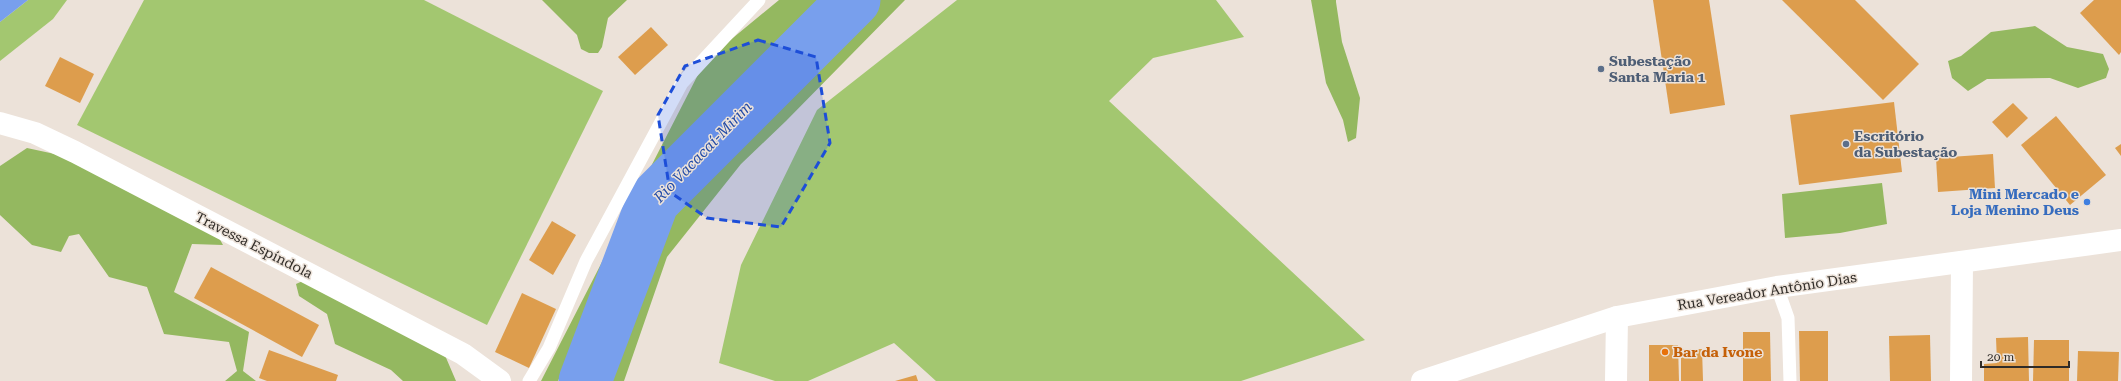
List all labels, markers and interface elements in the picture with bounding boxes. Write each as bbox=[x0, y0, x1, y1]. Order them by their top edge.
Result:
place label: Subestação Santa Maria 1 bbox=[1609, 53, 1706, 85]
marker: Subestação Santa Maria 1 bbox=[1596, 64, 1606, 74]
water label: Rio Vacacaí-Mirim bbox=[649, 98, 756, 207]
place label: Escritório da Subestação bbox=[1854, 128, 1957, 160]
marker: Escritório da Subestação bbox=[1841, 139, 1851, 149]
place label: Mini Mercado e Loja Menino Deus bbox=[1951, 186, 2079, 218]
marker: Mini Mercado e Loja Menino Deus bbox=[2082, 197, 2092, 207]
street label: Travessa Espíndola bbox=[193, 208, 316, 282]
street label: Rua Vereador Antônio Dias bbox=[1676, 269, 1858, 313]
scale bar bbox=[1981, 343, 2069, 369]
place label: Bar da Ivone bbox=[1673, 344, 1762, 360]
marker: Bar da Ivone bbox=[1660, 347, 1670, 357]
text: 20 m bbox=[1987, 350, 2014, 364]

